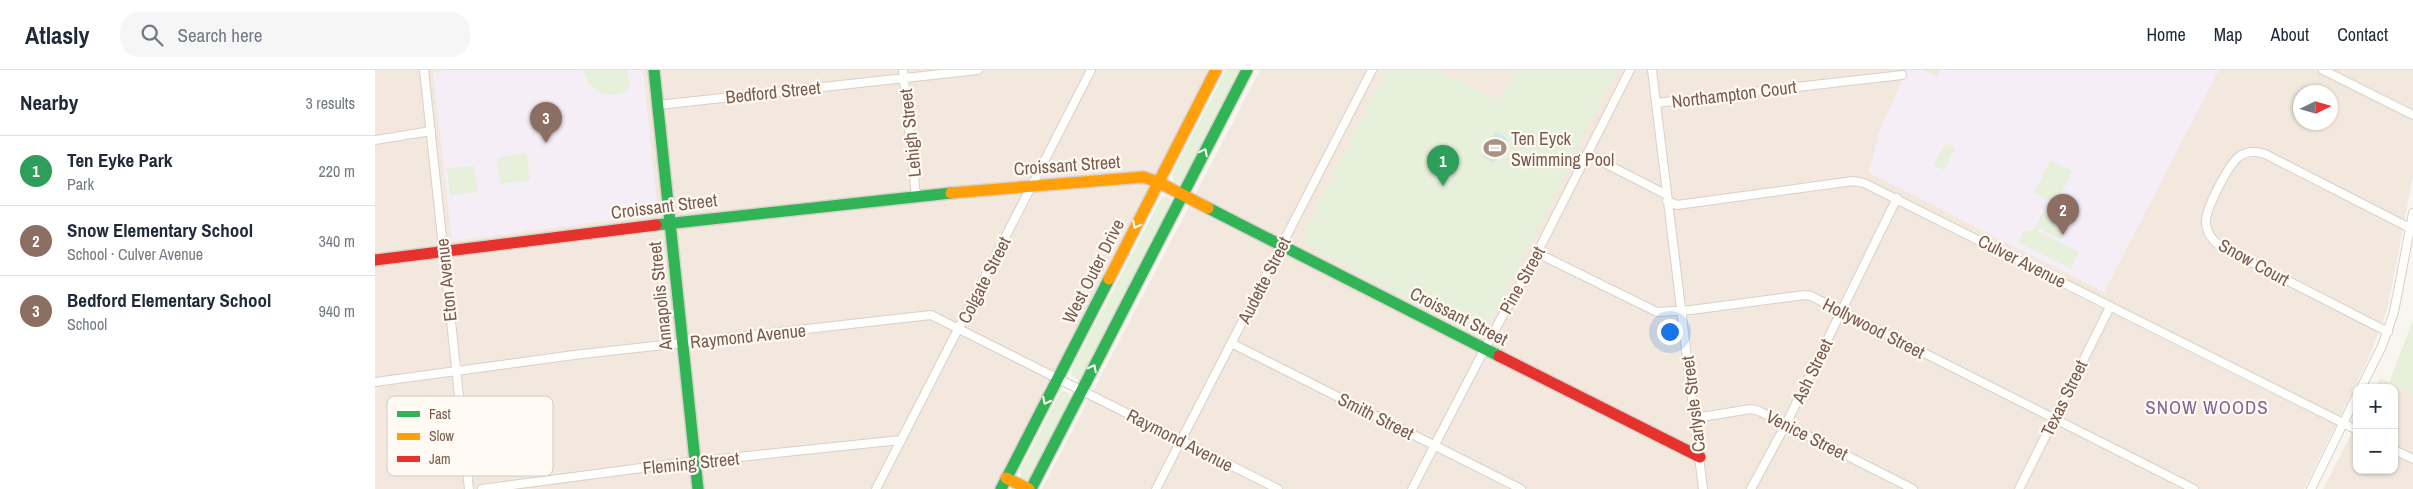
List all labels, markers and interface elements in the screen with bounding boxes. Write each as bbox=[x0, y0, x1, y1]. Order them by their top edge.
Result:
search box bbox=[120, 12, 470, 57]
text: Atlasly bbox=[25, 19, 90, 51]
icon: search bbox=[138, 21, 166, 49]
text: Search here bbox=[178, 22, 262, 48]
text: Home bbox=[2146, 22, 2186, 47]
text: Map bbox=[2214, 22, 2243, 47]
text: About bbox=[2271, 22, 2309, 47]
text: Contact bbox=[2337, 22, 2388, 47]
street label: Northampton Court bbox=[1670, 74, 1798, 114]
street label: Bedford Street bbox=[724, 75, 822, 109]
north arrow bbox=[2293, 85, 2338, 130]
text: Nearby bbox=[20, 88, 78, 117]
street label: Lehigh Street bbox=[893, 88, 927, 178]
text: 3 results bbox=[305, 92, 355, 114]
pin: 3 bbox=[530, 102, 562, 143]
place label: Ten Eyck Swimming Pool bbox=[1511, 126, 1614, 172]
sports icon: Ten Eyck Swimming Pool bbox=[1482, 135, 1508, 161]
pin: 1 bbox=[1427, 145, 1459, 186]
text: Ten Eyke Park bbox=[67, 147, 172, 173]
street label: Croissant Street bbox=[1013, 149, 1121, 181]
one-way arrow bbox=[1198, 149, 1208, 158]
text: 1 bbox=[32, 160, 40, 182]
text: 220 m bbox=[319, 160, 355, 182]
text: Park bbox=[67, 173, 94, 195]
street label: Croissant Street bbox=[610, 187, 718, 225]
pin: 2 bbox=[2047, 194, 2079, 235]
street label: West Outer Drive bbox=[1056, 215, 1130, 327]
text: Snow Elementary School bbox=[67, 217, 253, 243]
one-way arrow bbox=[1132, 220, 1142, 229]
street label: Culver Avenue bbox=[1974, 228, 2070, 294]
text: 2 bbox=[32, 230, 40, 252]
text: 340 m bbox=[319, 230, 355, 252]
street label: Colgate Street bbox=[951, 232, 1017, 328]
street label: Audette Street bbox=[1231, 232, 1297, 329]
street label: Snow Court bbox=[2214, 232, 2294, 292]
street label: Eton Avenue bbox=[429, 237, 463, 323]
street label: Annapolis Street bbox=[642, 240, 678, 353]
street label: Pine Street bbox=[1493, 242, 1551, 318]
text: School · Culver Avenue bbox=[67, 243, 203, 265]
street label: Croissant Street bbox=[1406, 281, 1512, 351]
text: Bedford Elementary School bbox=[67, 287, 271, 313]
street label: Hollywood Street bbox=[1819, 292, 1929, 364]
text: 3 bbox=[32, 300, 40, 322]
text: 940 m bbox=[319, 300, 355, 322]
text: School bbox=[67, 313, 107, 335]
street label: Raymond Avenue bbox=[689, 317, 807, 355]
your location bbox=[1657, 319, 1683, 345]
street label: Ash Street bbox=[1785, 335, 1838, 408]
street label: Carlysle Street bbox=[1675, 354, 1711, 454]
street label: Texas Street bbox=[2035, 356, 2093, 440]
one-way arrow bbox=[1087, 364, 1097, 373]
map controls bbox=[2353, 384, 2398, 474]
button: + bbox=[2353, 384, 2398, 429]
street label: Smith Street bbox=[1334, 386, 1418, 446]
district label: SNOW WOODS bbox=[2145, 394, 2269, 420]
legend bbox=[387, 396, 553, 476]
one-way arrow bbox=[1042, 396, 1052, 405]
street label: Raymond Avenue bbox=[1123, 402, 1237, 478]
street label: Venice Street bbox=[1762, 404, 1852, 466]
text: Fast bbox=[429, 405, 451, 423]
text: Slow bbox=[429, 427, 455, 445]
button: − bbox=[2353, 429, 2398, 474]
street label: Fleming Street bbox=[642, 446, 740, 480]
text: Jam bbox=[429, 450, 451, 468]

